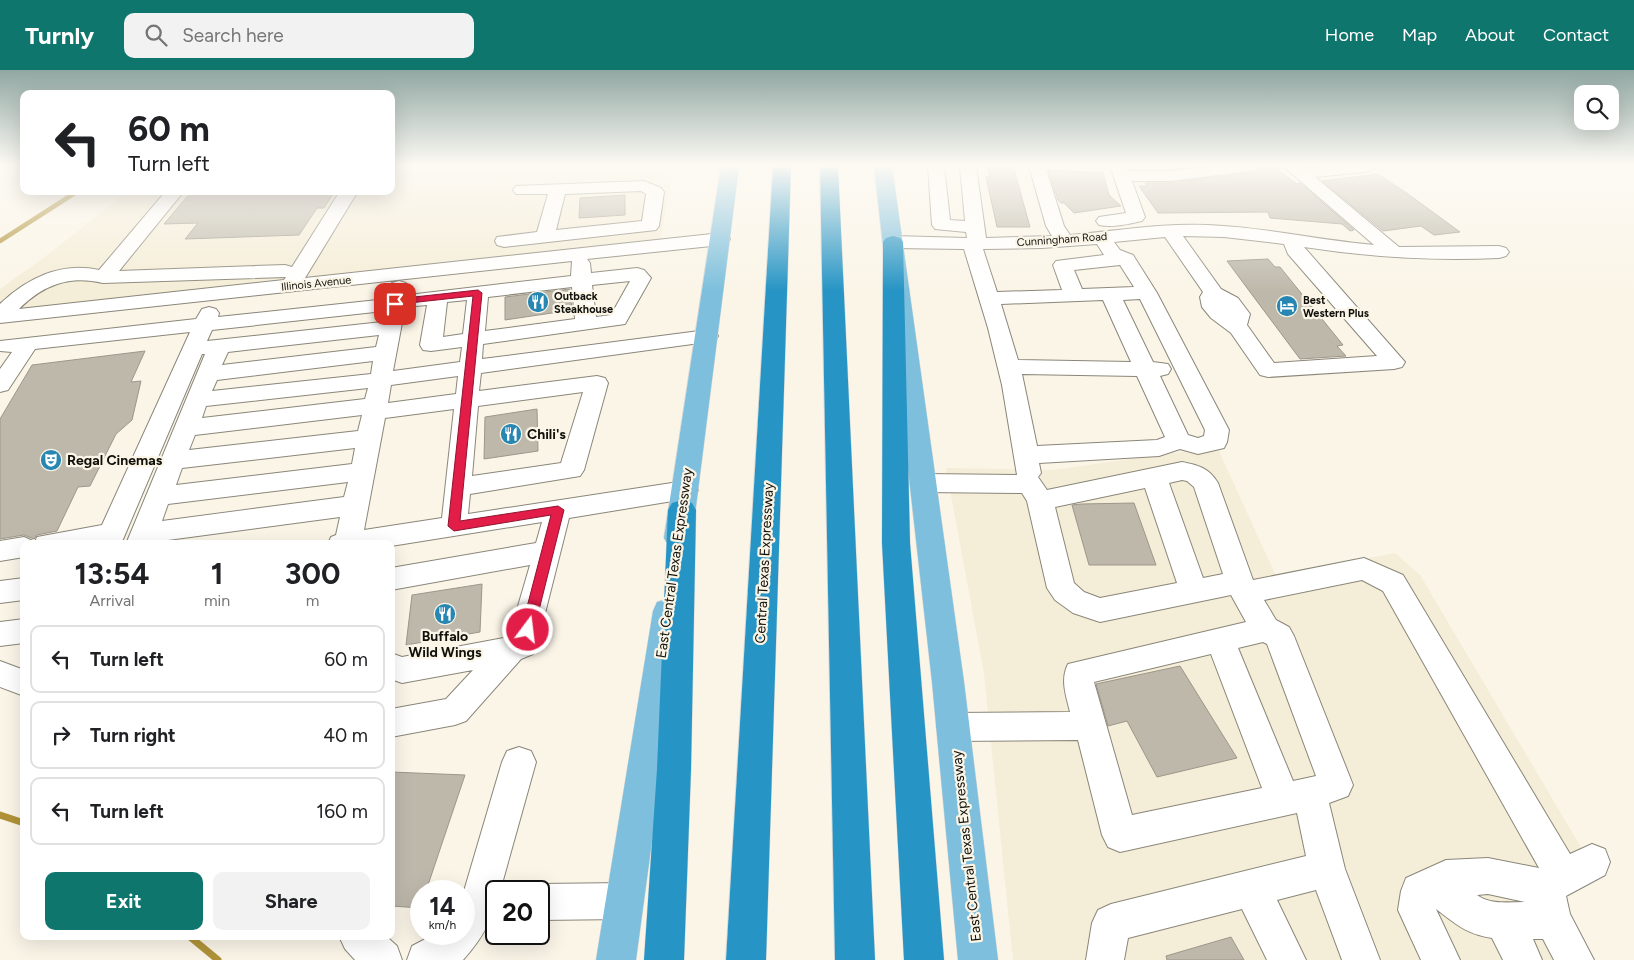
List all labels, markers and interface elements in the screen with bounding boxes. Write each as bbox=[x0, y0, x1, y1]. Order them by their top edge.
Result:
search box bbox=[124, 13, 474, 58]
text: Turnly bbox=[25, 21, 94, 50]
icon: search bbox=[142, 21, 170, 49]
text: Search here bbox=[182, 24, 284, 47]
text: Home bbox=[1325, 24, 1374, 46]
text: Map bbox=[1402, 24, 1437, 46]
text: About bbox=[1465, 24, 1515, 46]
text: Contact bbox=[1543, 24, 1609, 46]
map controls bbox=[1574, 85, 1619, 130]
button: search bbox=[1574, 85, 1619, 130]
text: 60 m bbox=[128, 108, 210, 150]
icon: left bbox=[45, 110, 110, 175]
text: Turn left bbox=[128, 150, 210, 177]
street label: Cunningham Road bbox=[1016, 230, 1108, 249]
street label: Illinois Avenue bbox=[280, 273, 352, 294]
pin bbox=[374, 283, 416, 325]
icon: arrive bbox=[381, 290, 409, 318]
restaurant icon: Outback Steakhouse bbox=[526, 290, 550, 314]
place label: Outback Steakhouse bbox=[554, 290, 613, 316]
hotel icon: Best Western Plus bbox=[1275, 294, 1299, 318]
place label: Best Western Plus bbox=[1303, 294, 1369, 320]
restaurant icon: Chili's bbox=[499, 422, 523, 446]
place label: Chili's bbox=[527, 426, 566, 443]
theatre icon: Regal Cinemas bbox=[39, 448, 63, 472]
place label: Regal Cinemas bbox=[67, 452, 163, 469]
street label: East Central Texas Expressway bbox=[653, 466, 696, 659]
street label: Central Texas Expressway bbox=[752, 481, 777, 644]
text: 13:54 bbox=[75, 555, 149, 592]
text: 1 bbox=[211, 555, 223, 592]
text: 300 bbox=[285, 555, 340, 592]
text: Arrival bbox=[89, 591, 135, 610]
text: min bbox=[204, 591, 230, 610]
text: m bbox=[306, 591, 319, 610]
restaurant icon: Buffalo Wild Wings bbox=[433, 602, 457, 626]
position arrow bbox=[501, 603, 553, 655]
place label: Buffalo Wild Wings bbox=[409, 628, 482, 661]
icon: left bbox=[47, 645, 75, 673]
text: Turn left bbox=[90, 648, 164, 671]
text: 60 m bbox=[324, 648, 368, 671]
icon: right bbox=[47, 721, 75, 749]
text: Turn right bbox=[90, 724, 176, 747]
text: 40 m bbox=[323, 724, 368, 747]
street label: East Central Texas Expressway bbox=[948, 749, 985, 942]
icon: left bbox=[47, 797, 75, 825]
text: Turn left bbox=[90, 800, 164, 823]
text: 160 m bbox=[316, 800, 368, 823]
button: Exit bbox=[45, 872, 203, 930]
button: Share bbox=[213, 872, 370, 930]
speed limit sign: 20 bbox=[485, 880, 550, 945]
text: 14 bbox=[429, 891, 456, 921]
text: km/h bbox=[429, 918, 456, 932]

